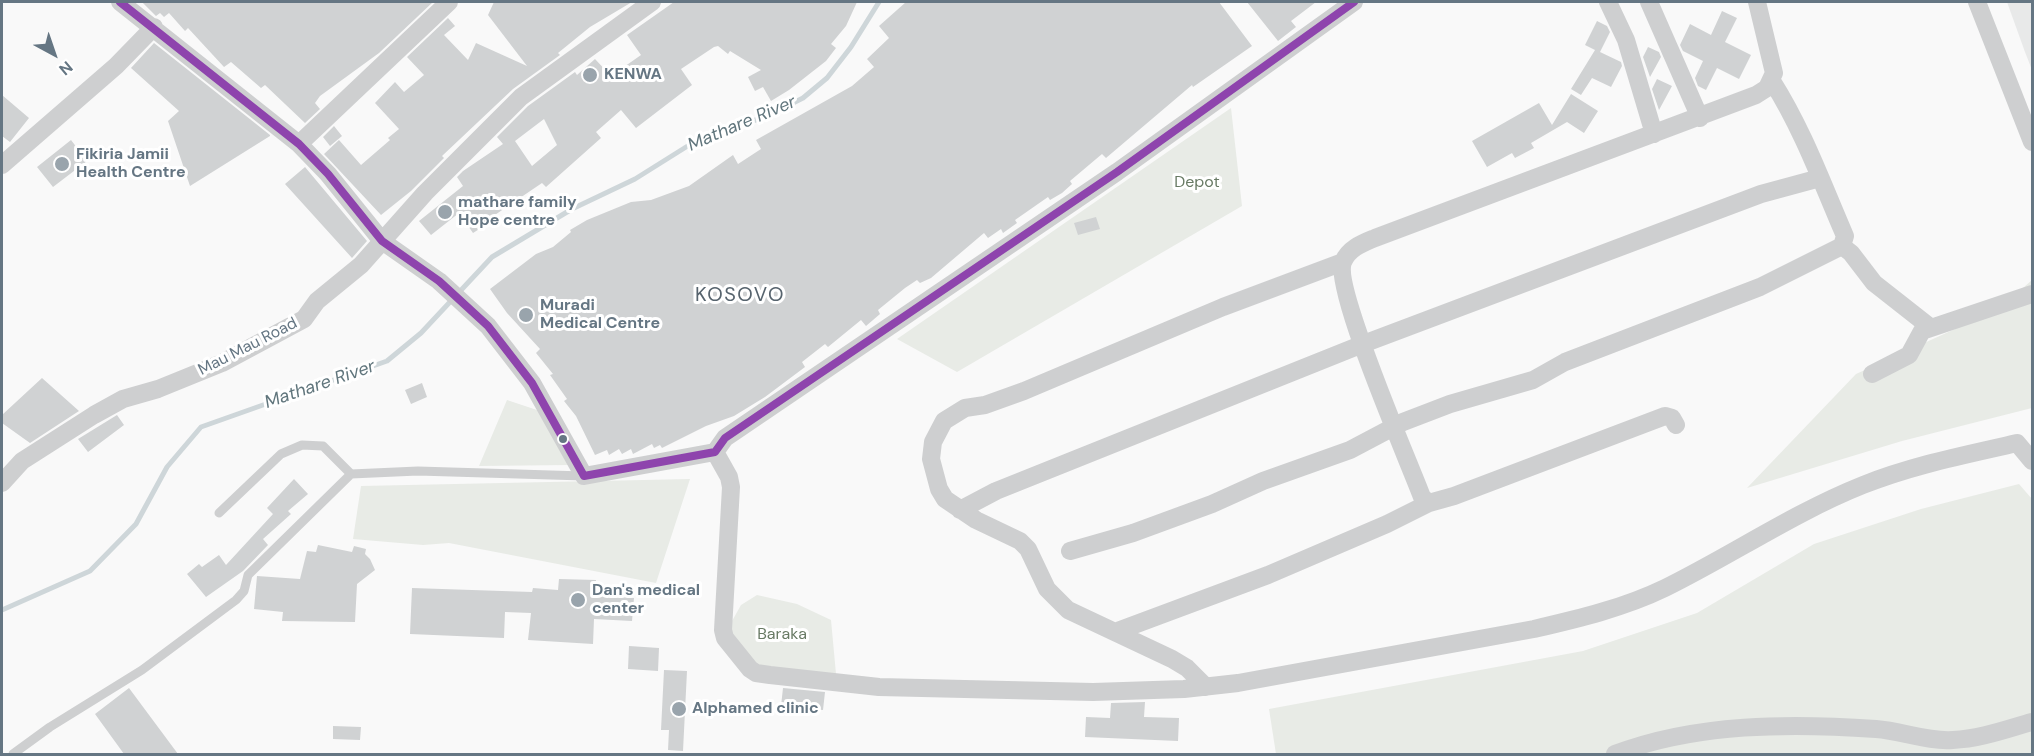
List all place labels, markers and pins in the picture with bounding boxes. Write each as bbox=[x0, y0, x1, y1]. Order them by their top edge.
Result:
place label: KENWA bbox=[604, 65, 662, 85]
marker: KENWA bbox=[581, 66, 599, 84]
place label: Fikiria Jamii Health Centre bbox=[76, 145, 186, 183]
marker: Fikiria Jamii Health Centre bbox=[53, 155, 71, 173]
place label: mathare family Hope centre bbox=[458, 193, 577, 231]
marker: mathare family Hope centre bbox=[436, 203, 454, 221]
place label: Muradi Medical Centre bbox=[540, 296, 660, 334]
marker: Muradi Medical Centre bbox=[517, 306, 535, 324]
unlabelled marker bbox=[557, 433, 569, 445]
place label: Dan's medical center bbox=[592, 581, 700, 619]
marker: Dan's medical center bbox=[569, 591, 587, 609]
place label: Alphamed clinic bbox=[692, 699, 819, 719]
marker: Alphamed clinic bbox=[670, 700, 688, 718]

